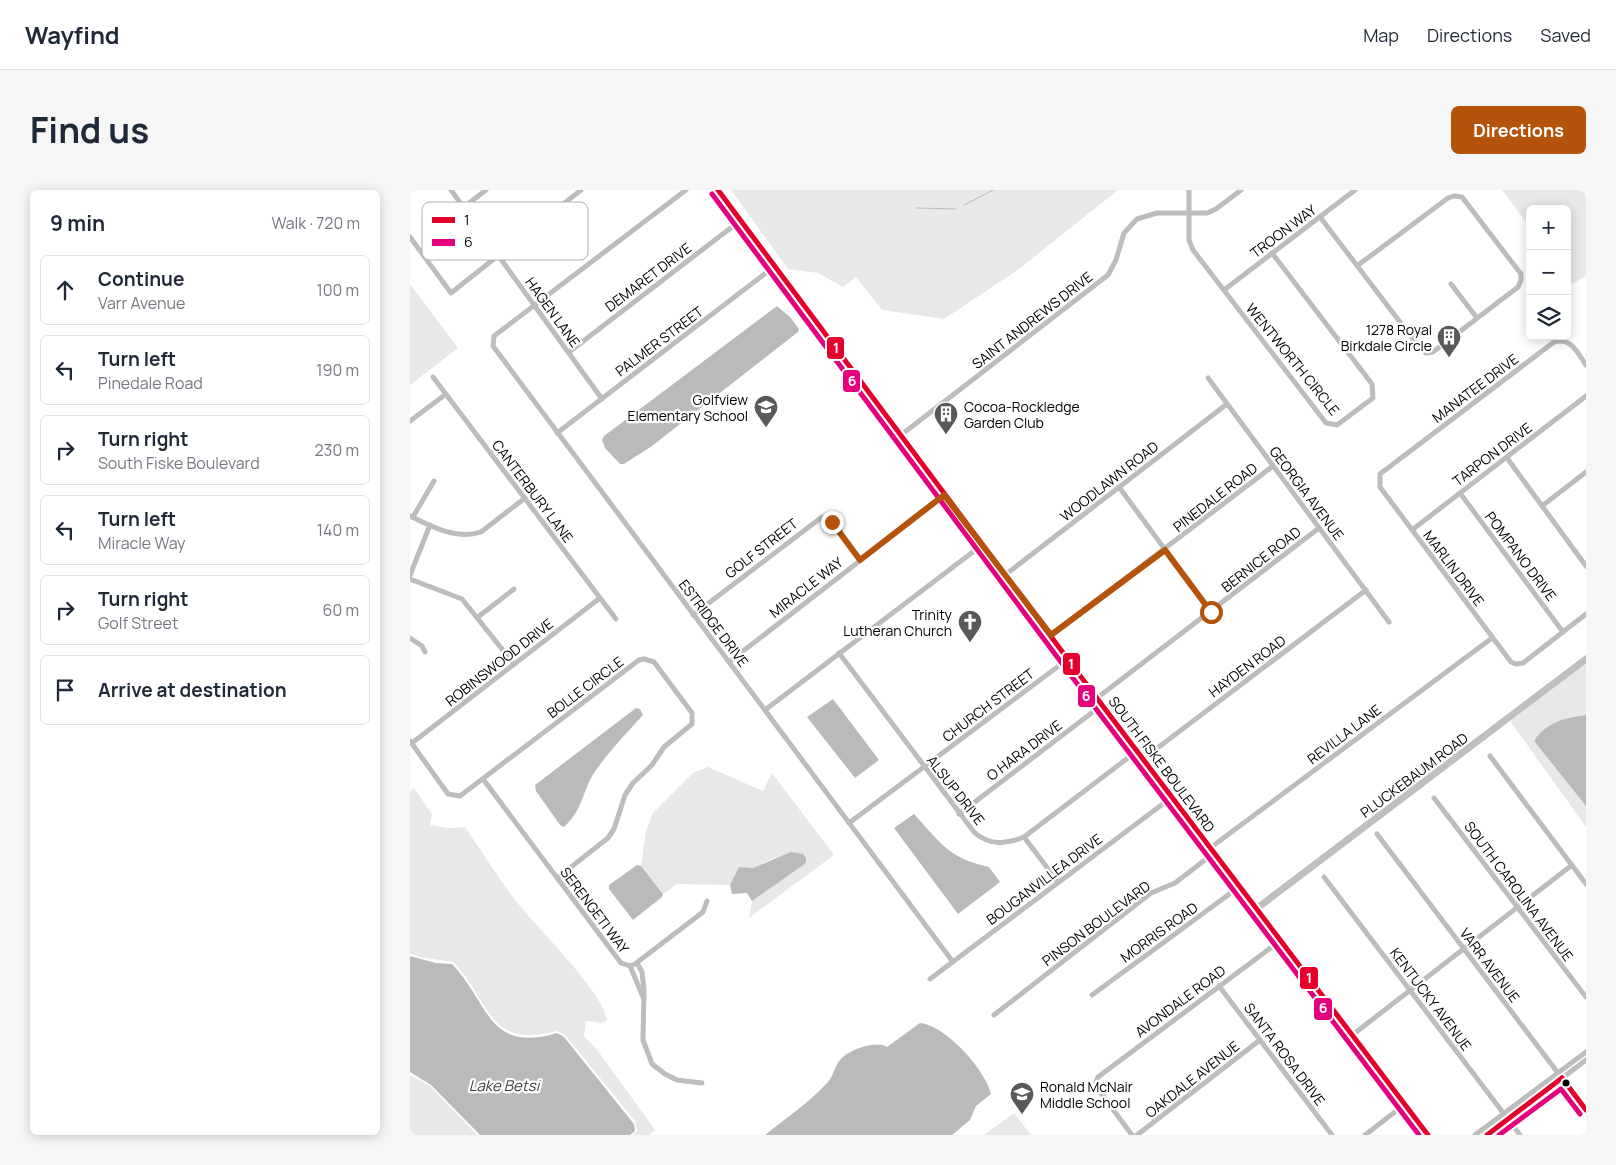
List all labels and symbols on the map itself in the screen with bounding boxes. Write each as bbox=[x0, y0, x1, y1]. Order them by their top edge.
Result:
street label: TROON WAY bbox=[1246, 200, 1320, 262]
legend bbox=[422, 202, 588, 260]
text: 1 bbox=[464, 210, 469, 229]
text: 6 bbox=[464, 232, 473, 251]
street label: DEMARET DRIVE bbox=[601, 238, 695, 316]
street label: SAINT ANDREWS DRIVE bbox=[968, 267, 1096, 373]
street label: HAGEN LANE bbox=[521, 273, 585, 351]
street label: WENTWORTH CIRCLE bbox=[1242, 299, 1344, 419]
street label: PALMER STREET bbox=[611, 301, 707, 380]
place label: 1278 Royal Birkdale Circle bbox=[1341, 320, 1432, 355]
building icon: 1278 Royal Birkdale Circle bbox=[1436, 324, 1462, 358]
line badge: 1 bbox=[826, 336, 845, 360]
text: 1 bbox=[833, 338, 839, 357]
street label: MANATEE DRIVE bbox=[1428, 349, 1522, 427]
line badge: 6 bbox=[842, 369, 861, 393]
text: 6 bbox=[848, 371, 856, 390]
place label: Golfview Elementary School bbox=[628, 390, 748, 425]
school or university icon: Golfview Elementary School bbox=[753, 394, 779, 428]
place label: Cocoa-Rockledge Garden Club bbox=[964, 397, 1080, 432]
building icon: Cocoa-Rockledge Garden Club bbox=[933, 401, 959, 435]
street label: TARPON DRIVE bbox=[1448, 418, 1536, 490]
street label: CANTERBURY LANE bbox=[488, 436, 578, 546]
street label: WOODLAWN ROAD bbox=[1056, 437, 1162, 525]
street label: GEORGIA AVENUE bbox=[1265, 442, 1349, 544]
street label: PINEDALE ROAD bbox=[1169, 458, 1261, 536]
street label: POMPANO DRIVE bbox=[1481, 507, 1561, 605]
route end bbox=[821, 511, 844, 534]
street label: GOLF STREET bbox=[721, 513, 802, 582]
street label: BERNICE ROAD bbox=[1217, 522, 1305, 596]
street label: MARLIN DRIVE bbox=[1419, 526, 1489, 610]
street label: MIRACLE WAY bbox=[765, 552, 847, 622]
street label: ESTRIDGE DRIVE bbox=[675, 575, 753, 671]
route start bbox=[1200, 601, 1223, 624]
place label: Trinity Lutheran Church bbox=[843, 605, 953, 640]
church icon: Trinity Lutheran Church bbox=[957, 609, 983, 643]
street label: ROBINSWOOD DRIVE bbox=[441, 614, 557, 710]
street label: HAYDEN ROAD bbox=[1205, 631, 1289, 701]
street label: BOLLE CIRCLE bbox=[543, 652, 627, 722]
line badge: 1 bbox=[1062, 652, 1081, 676]
text: 1 bbox=[1068, 654, 1074, 673]
street label: CHURCH STREET bbox=[938, 664, 1038, 746]
line badge: 6 bbox=[1077, 684, 1096, 708]
text: 6 bbox=[1082, 686, 1090, 705]
street label: SOUTH FISKE BOULEVARD bbox=[1105, 692, 1219, 836]
street label: REVILLA LANE bbox=[1303, 700, 1385, 768]
street label: O HARA DRIVE bbox=[982, 715, 1066, 785]
street label: PLUCKEBAUM ROAD bbox=[1356, 728, 1472, 822]
street label: ALSUP DRIVE bbox=[923, 751, 989, 829]
street label: SOUTH CAROLINA AVENUE bbox=[1460, 817, 1578, 965]
street label: BOUGANVILLEA DRIVE bbox=[982, 829, 1106, 929]
street label: SERENGETI WAY bbox=[556, 863, 634, 957]
street label: PINSON BOULEVARD bbox=[1038, 876, 1154, 970]
street label: MORRIS ROAD bbox=[1117, 898, 1201, 966]
street label: VARR AVENUE bbox=[1456, 924, 1524, 1006]
street label: KENTUCKY AVENUE bbox=[1386, 944, 1476, 1054]
street label: AVONDALE ROAD bbox=[1131, 961, 1229, 1041]
line badge: 1 bbox=[1299, 966, 1319, 990]
text: 1 bbox=[1306, 968, 1312, 987]
line badge: 6 bbox=[1313, 997, 1333, 1021]
text: 6 bbox=[1319, 998, 1327, 1017]
street label: SANTA ROSA DRIVE bbox=[1240, 999, 1330, 1109]
street label: OAKDALE AVENUE bbox=[1141, 1036, 1243, 1122]
water label: Lake Betsi bbox=[469, 1075, 542, 1096]
place label: Ronald McNair Middle School bbox=[1040, 1077, 1133, 1112]
unlabelled marker bbox=[1561, 1078, 1571, 1088]
school or university icon: Ronald McNair Middle School bbox=[1009, 1081, 1035, 1115]

